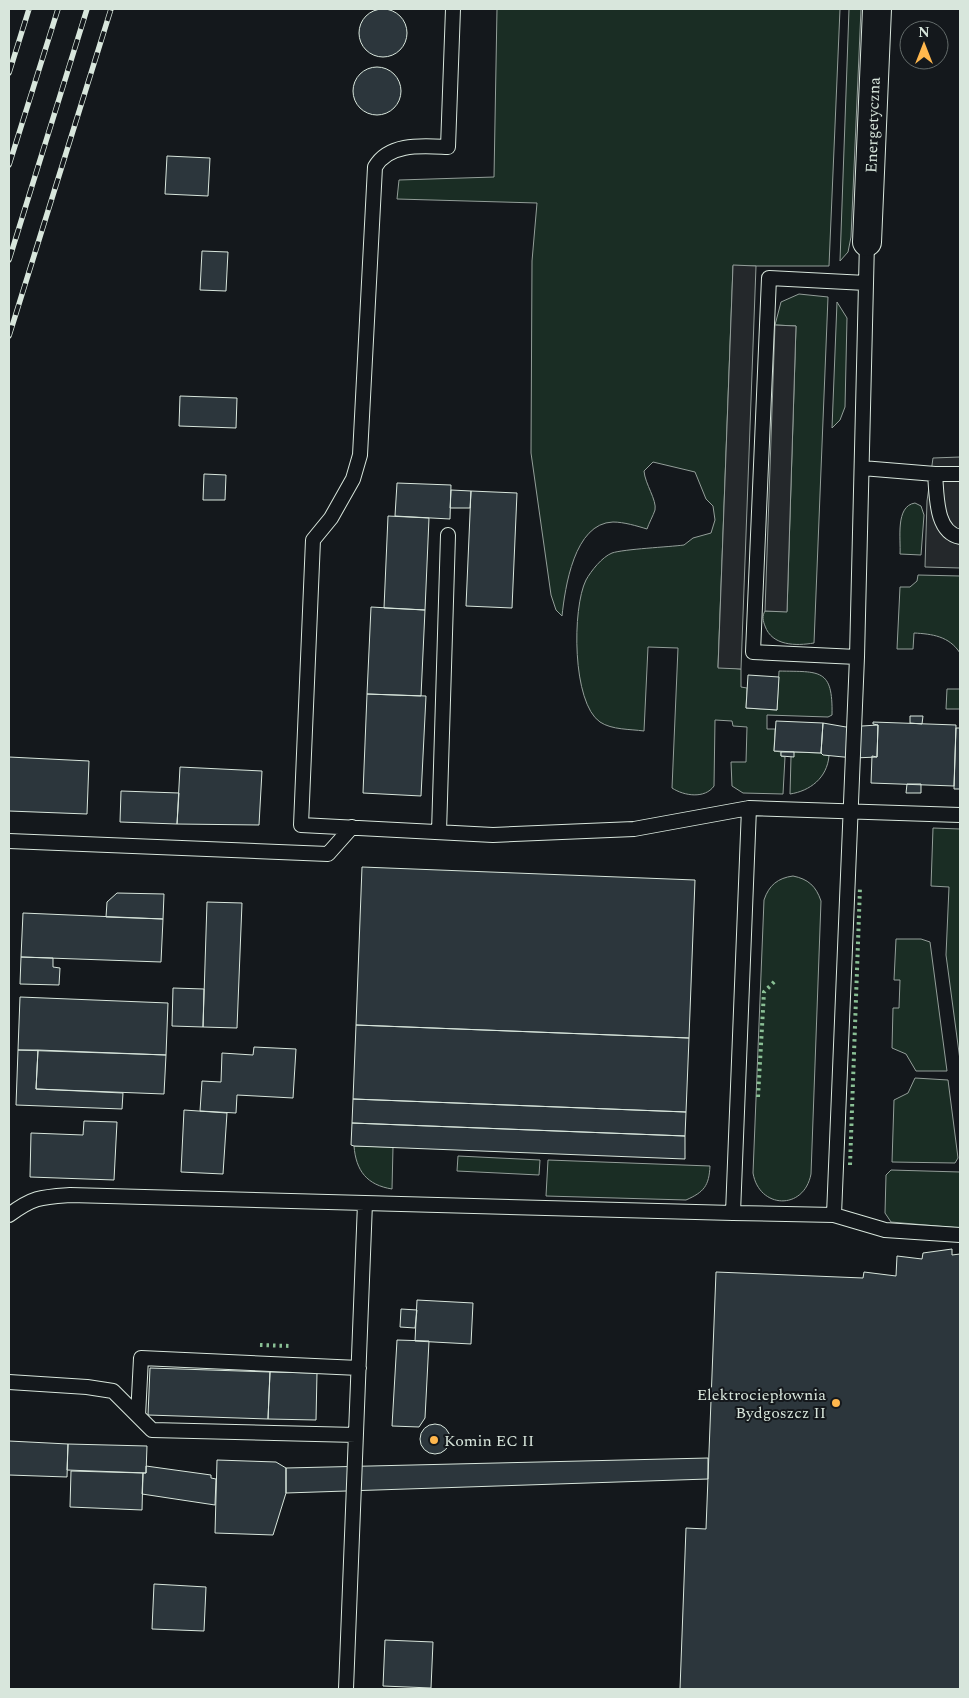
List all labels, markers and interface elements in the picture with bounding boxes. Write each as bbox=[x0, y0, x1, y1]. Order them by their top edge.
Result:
north arrow bbox=[899, 20, 949, 70]
text: N bbox=[918, 22, 930, 43]
street label: Energetyczna bbox=[859, 77, 887, 173]
place label: Elektrociepłownia Bydgoszcz II bbox=[697, 1383, 826, 1425]
marker: Elektrociepłownia Bydgoszcz II bbox=[830, 1397, 842, 1409]
place label: Komin EC II bbox=[444, 1429, 534, 1453]
marker: Komin EC II bbox=[428, 1434, 440, 1446]

